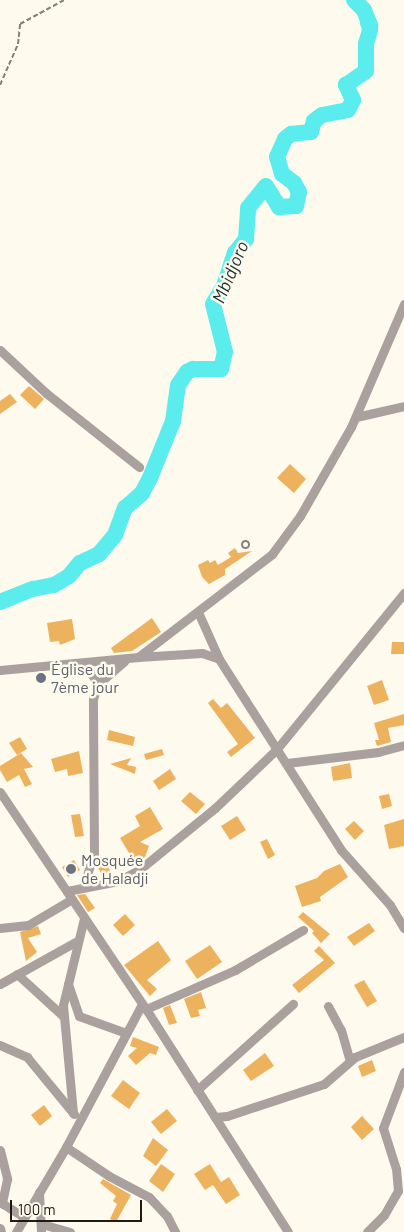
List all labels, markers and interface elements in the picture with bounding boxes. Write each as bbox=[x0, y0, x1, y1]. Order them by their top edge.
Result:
water label: Mbidjoro bbox=[207, 238, 253, 306]
place label: Église du 7ème jour bbox=[51, 659, 119, 697]
marker: Église du 7ème jour bbox=[35, 672, 47, 684]
place label: Mosquée de Haladji bbox=[81, 850, 149, 888]
marker: Mosquée de Haladji bbox=[65, 863, 77, 875]
scale bar bbox=[12, 1190, 145, 1222]
text: 100 m bbox=[18, 1200, 56, 1218]

